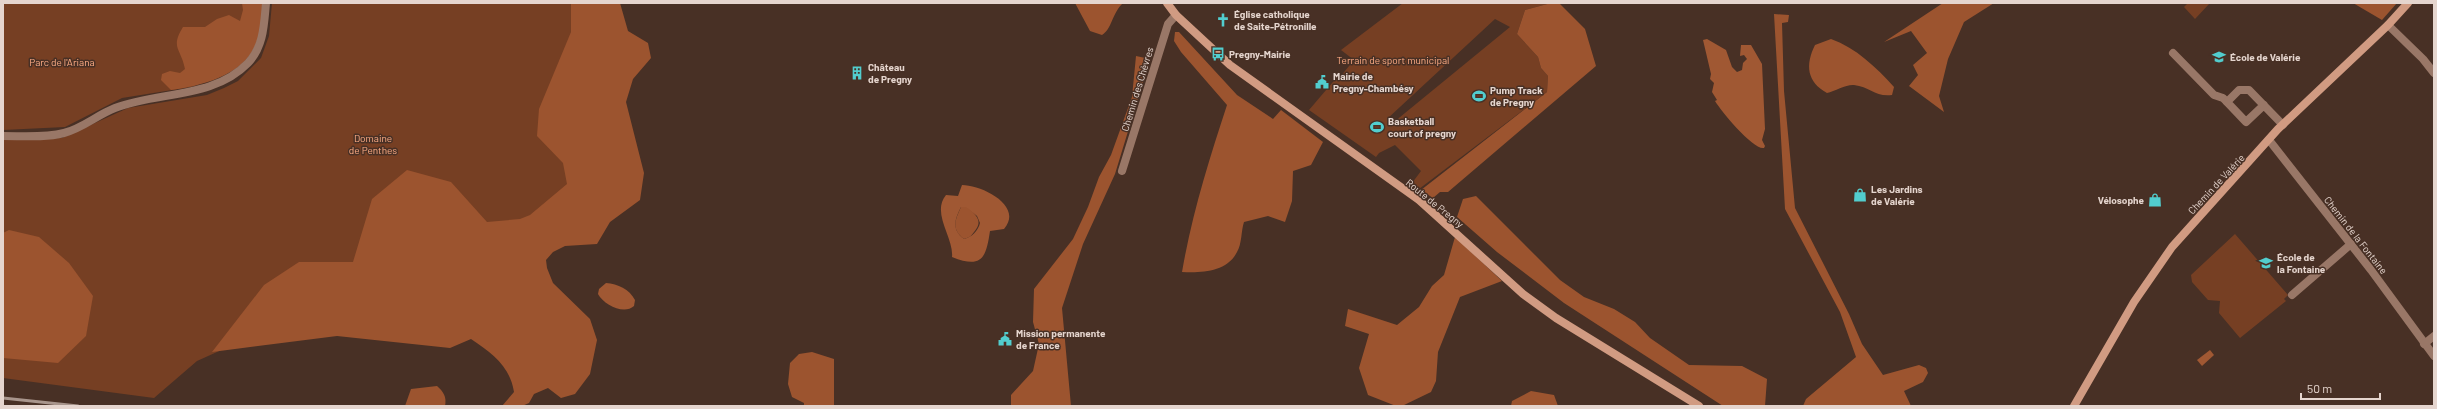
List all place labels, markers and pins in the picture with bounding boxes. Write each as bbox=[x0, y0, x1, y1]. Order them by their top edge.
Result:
place label: Église catholique de Saite-Pétronille bbox=[1234, 8, 1317, 32]
church icon: Église catholique de Saite-Pétronille bbox=[1215, 12, 1231, 28]
bus stop icon: Pregny-Mairie bbox=[1210, 46, 1226, 62]
place label: Pregny-Mairie bbox=[1229, 48, 1291, 60]
school or university icon: École de Valérie bbox=[2211, 49, 2227, 65]
place label: École de Valérie bbox=[2230, 51, 2301, 63]
place label: Château de Pregny bbox=[868, 61, 912, 85]
building icon: Château de Pregny bbox=[849, 65, 865, 81]
place label: Mairie de Pregny-Chambésy bbox=[1333, 70, 1414, 94]
public building icon: Mairie de Pregny-Chambésy bbox=[1314, 74, 1330, 90]
place label: Pump Track de Pregny bbox=[1490, 84, 1543, 108]
sports icon: Pump Track de Pregny bbox=[1471, 88, 1487, 104]
place label: Basketball court of pregny bbox=[1388, 115, 1456, 139]
sports icon: Basketball court of pregny bbox=[1369, 119, 1385, 135]
place label: Les Jardins de Valérie bbox=[1871, 183, 1923, 207]
shop icon: Les Jardins de Valérie bbox=[1852, 187, 1868, 203]
shop icon: Vélosophe bbox=[2147, 192, 2163, 208]
place label: Vélosophe bbox=[2098, 194, 2145, 206]
place label: École de la Fontaine bbox=[2277, 251, 2326, 275]
school or university icon: École de la Fontaine bbox=[2258, 255, 2274, 271]
place label: Mission permanente de France bbox=[1016, 327, 1106, 351]
public building icon: Mission permanente de France bbox=[997, 331, 1013, 347]

